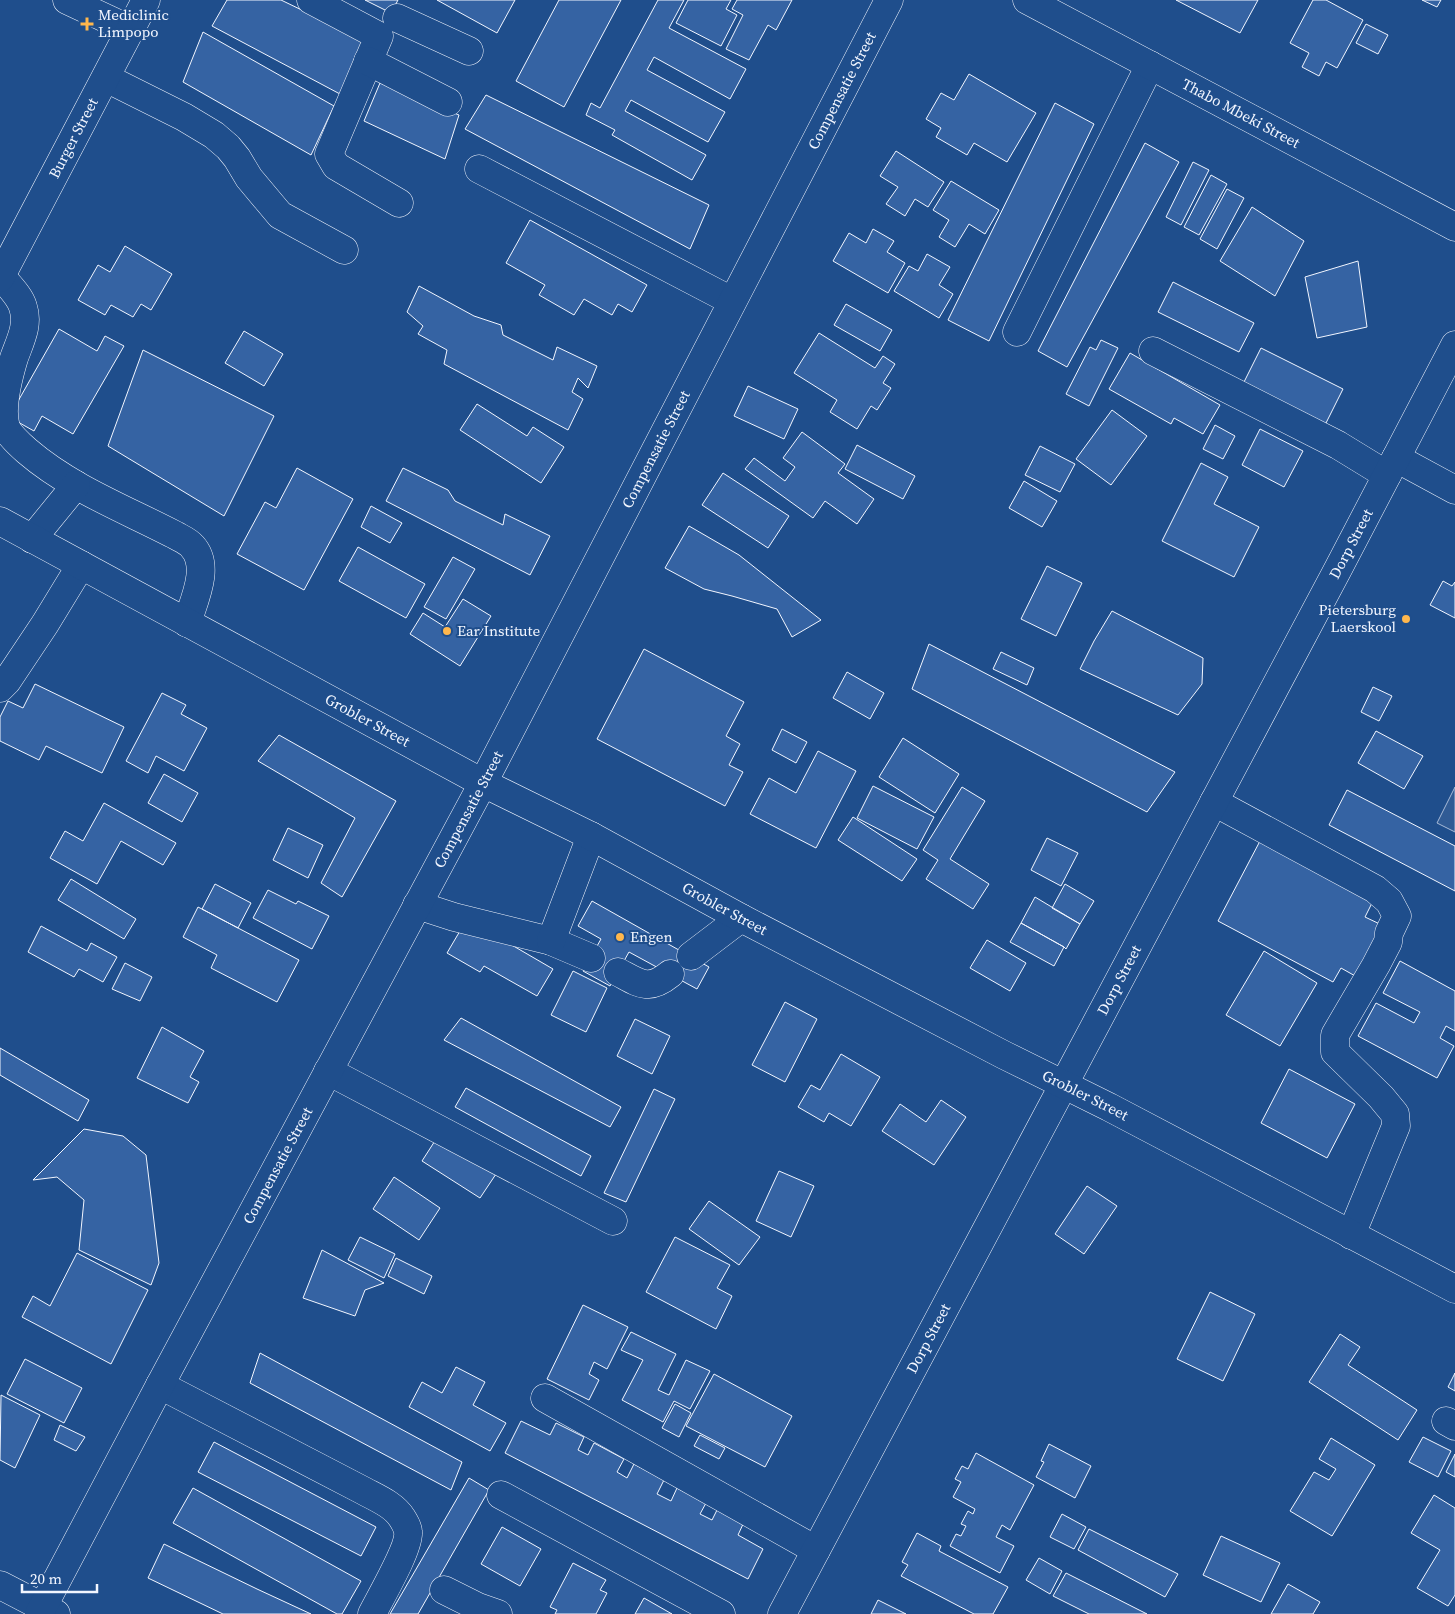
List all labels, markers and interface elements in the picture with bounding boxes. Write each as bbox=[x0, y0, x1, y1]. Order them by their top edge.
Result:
place label: Mediclinic Limpopo bbox=[98, 4, 169, 42]
marker: Mediclinic Limpopo bbox=[80, 17, 94, 31]
street label: Compensatie Street bbox=[802, 28, 881, 153]
street label: Thabo Mbeki Street bbox=[1178, 73, 1304, 153]
street label: Burger Street bbox=[43, 94, 103, 182]
street label: Compensatie Street bbox=[616, 386, 695, 512]
street label: Dorp Street bbox=[1324, 505, 1378, 582]
place label: Pietersburg Laerskool bbox=[1319, 599, 1397, 637]
marker: Pietersburg Laerskool bbox=[1400, 613, 1412, 625]
place label: Ear Institute bbox=[457, 620, 540, 641]
marker: Ear Institute bbox=[441, 625, 453, 637]
street label: Grobler Street bbox=[321, 688, 414, 752]
street label: Compensatie Street bbox=[428, 747, 508, 872]
street label: Grobler Street bbox=[679, 877, 771, 940]
place label: Engen bbox=[630, 926, 673, 947]
marker: Engen bbox=[614, 931, 626, 943]
street label: Dorp Street bbox=[1092, 941, 1146, 1019]
street label: Grobler Street bbox=[1039, 1065, 1132, 1125]
street label: Compensatie Street bbox=[237, 1103, 317, 1228]
street label: Dorp Street bbox=[901, 1300, 955, 1377]
scale bar bbox=[22, 1562, 98, 1594]
text: 20 m bbox=[30, 1568, 62, 1589]

